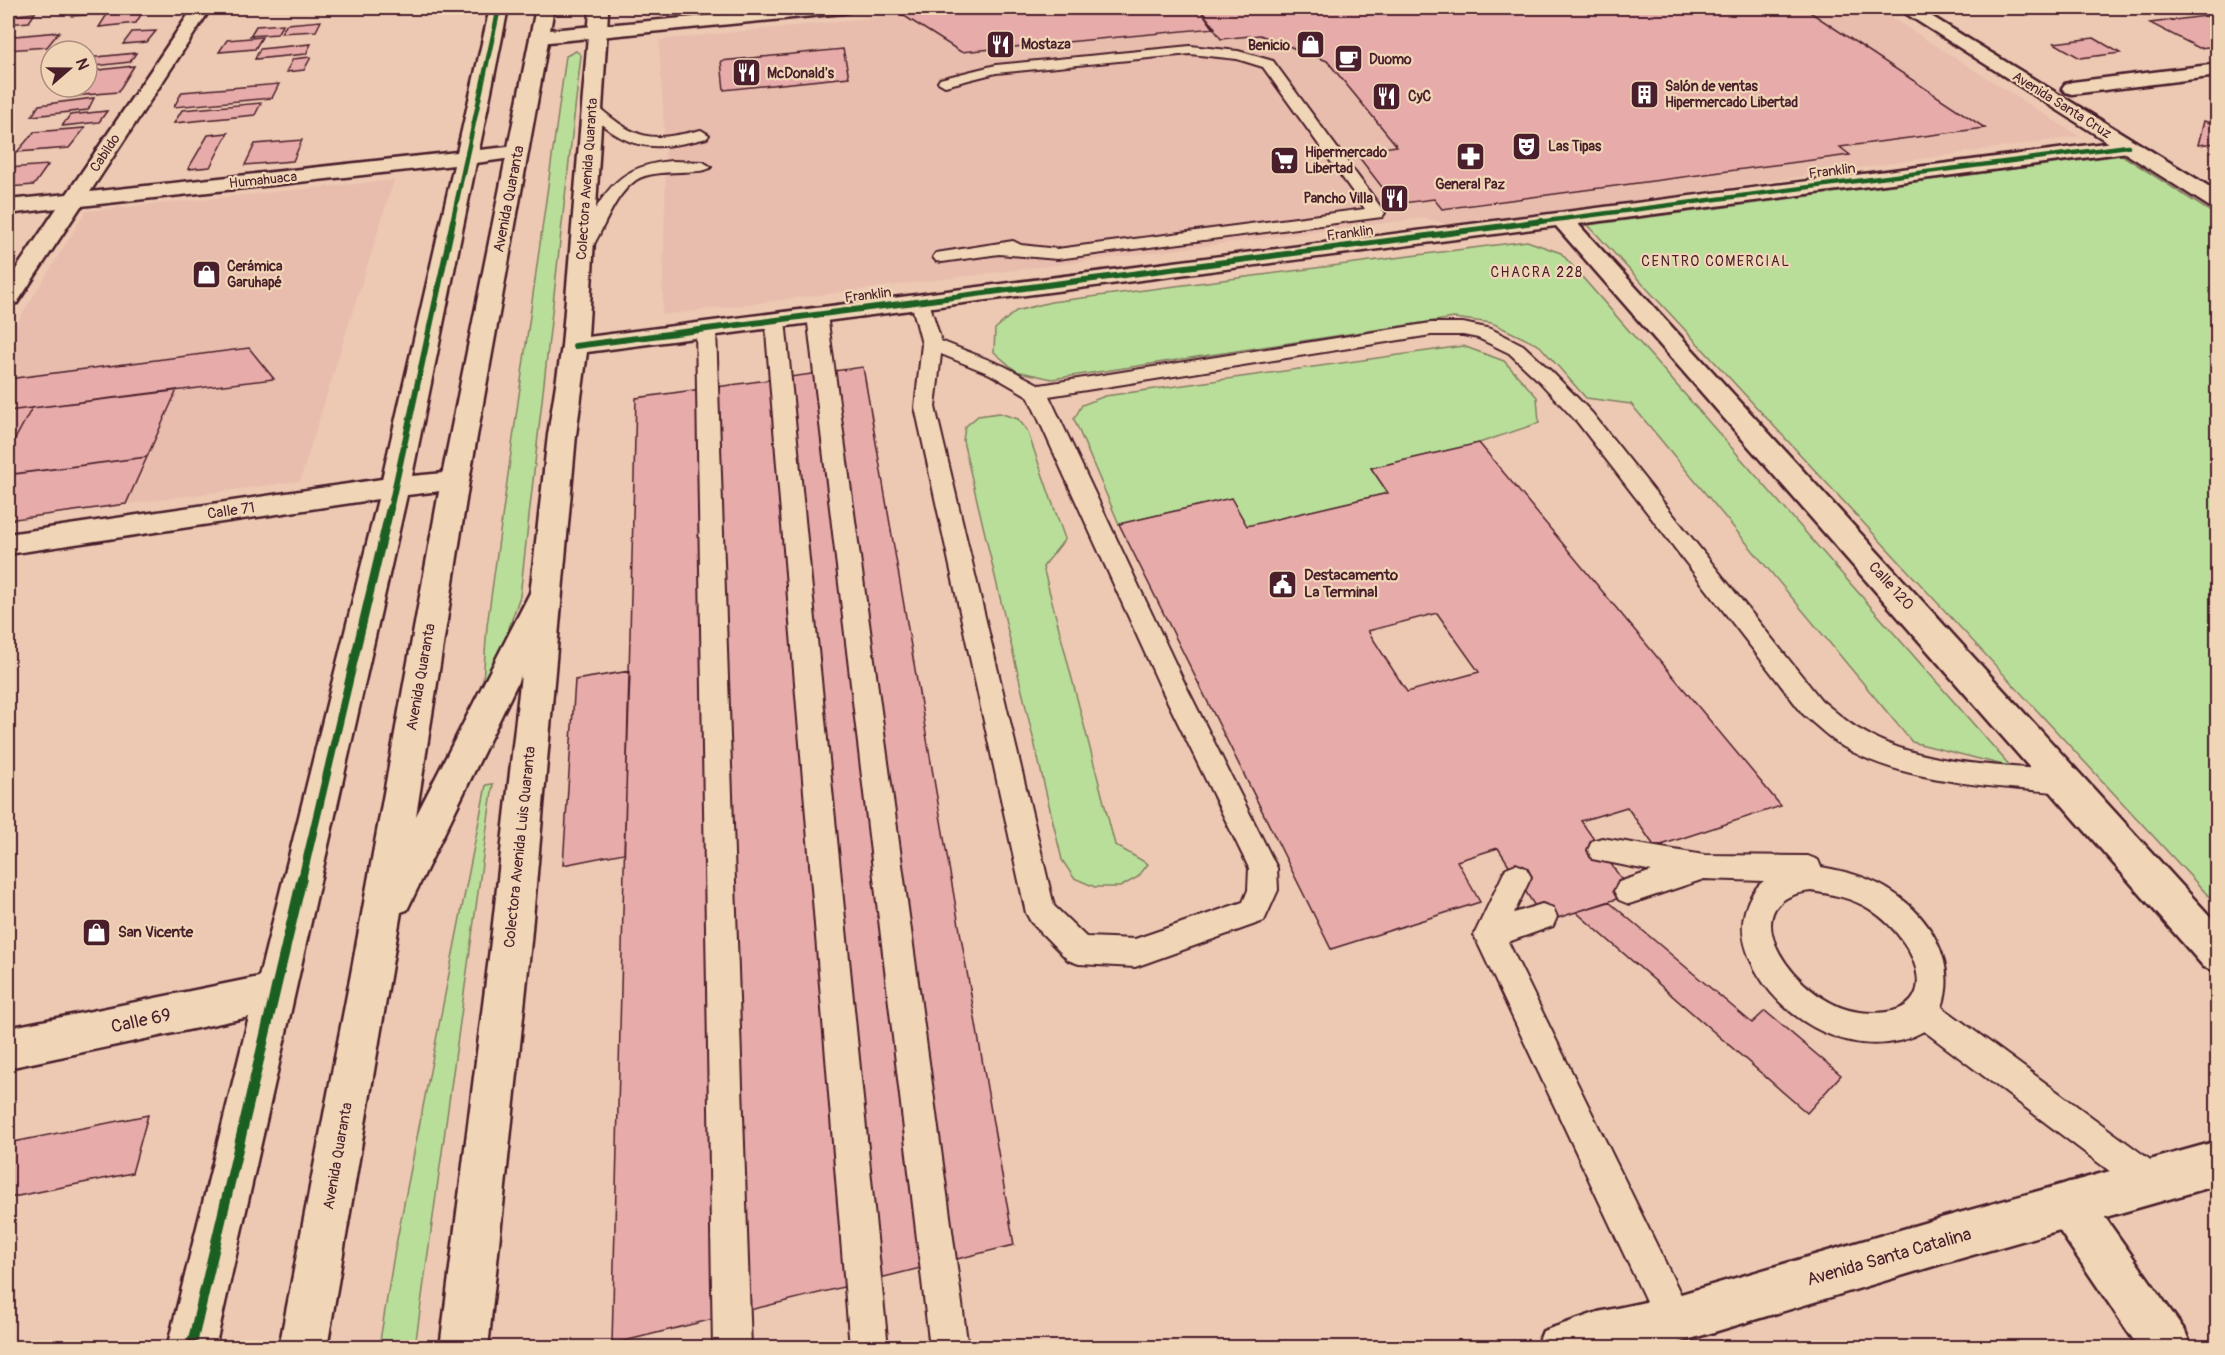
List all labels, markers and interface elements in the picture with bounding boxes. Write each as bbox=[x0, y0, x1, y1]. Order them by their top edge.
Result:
restaurant icon: Mostaza bbox=[984, 28, 1016, 60]
shop icon: Benicio bbox=[1295, 29, 1327, 61]
place label: Mostaza bbox=[1021, 36, 1071, 53]
place label: Benicio bbox=[1248, 37, 1290, 54]
north arrow bbox=[39, 39, 99, 99]
cafe icon: Duomo bbox=[1332, 43, 1364, 75]
place label: Duomo bbox=[1369, 51, 1412, 68]
text: N bbox=[71, 56, 93, 73]
restaurant icon: McDonald's bbox=[730, 57, 762, 89]
place label: McDonald's bbox=[767, 65, 835, 82]
street label: Avenida Santa Cruz bbox=[2009, 68, 2115, 142]
building icon: Salón de ventas Hipermercado Libertad bbox=[1628, 78, 1660, 110]
place label: Salón de ventas Hipermercado Libertad bbox=[1665, 78, 1798, 111]
restaurant icon: CyC bbox=[1371, 80, 1403, 112]
place label: CyC bbox=[1408, 88, 1432, 105]
street label: Colectora Avenida Quaranta bbox=[573, 97, 601, 261]
street label: Cabildo bbox=[86, 130, 124, 175]
theatre icon: Las Tipas bbox=[1511, 130, 1543, 162]
place label: Las Tipas bbox=[1548, 138, 1602, 155]
pharmacy icon: General Paz bbox=[1454, 141, 1486, 173]
street label: Avenida Quaranta bbox=[489, 144, 529, 254]
supermarket icon: Hipermercado Libertad bbox=[1268, 144, 1300, 176]
place label: Hipermercado Libertad bbox=[1305, 144, 1387, 177]
street label: Franklin bbox=[1808, 160, 1856, 182]
street label: Humahuaca bbox=[228, 168, 298, 192]
place label: General Paz bbox=[1435, 176, 1505, 193]
restaurant icon: Pancho Villa bbox=[1378, 182, 1410, 214]
place label: Pancho Villa bbox=[1304, 190, 1373, 207]
street label: Franklin bbox=[1326, 222, 1374, 244]
district label: CENTRO COMERCIAL bbox=[1641, 253, 1791, 270]
shop icon: Cerámica Garuhapé bbox=[190, 258, 222, 290]
place label: Cerámica Garuhapé bbox=[227, 258, 283, 291]
district label: CHACRA 228 bbox=[1490, 264, 1584, 281]
street label: Franklin bbox=[844, 284, 892, 306]
street label: Calle 71 bbox=[206, 498, 256, 524]
street label: Calle 120 bbox=[1864, 558, 1918, 614]
place label: Destacamento La Terminal bbox=[1304, 566, 1398, 602]
public building icon: Destacamento La Terminal bbox=[1267, 568, 1299, 600]
street label: Avenida Quaranta bbox=[402, 622, 440, 732]
street label: Colectora Avenida Luis Quaranta bbox=[500, 745, 540, 949]
shop icon: San Vicente bbox=[81, 916, 113, 948]
place label: San Vicente bbox=[118, 923, 194, 942]
street label: Calle 69 bbox=[109, 1003, 173, 1039]
street label: Avenida Quaranta bbox=[319, 1101, 357, 1211]
street label: Avenida Santa Catalina bbox=[1804, 1223, 1974, 1291]

